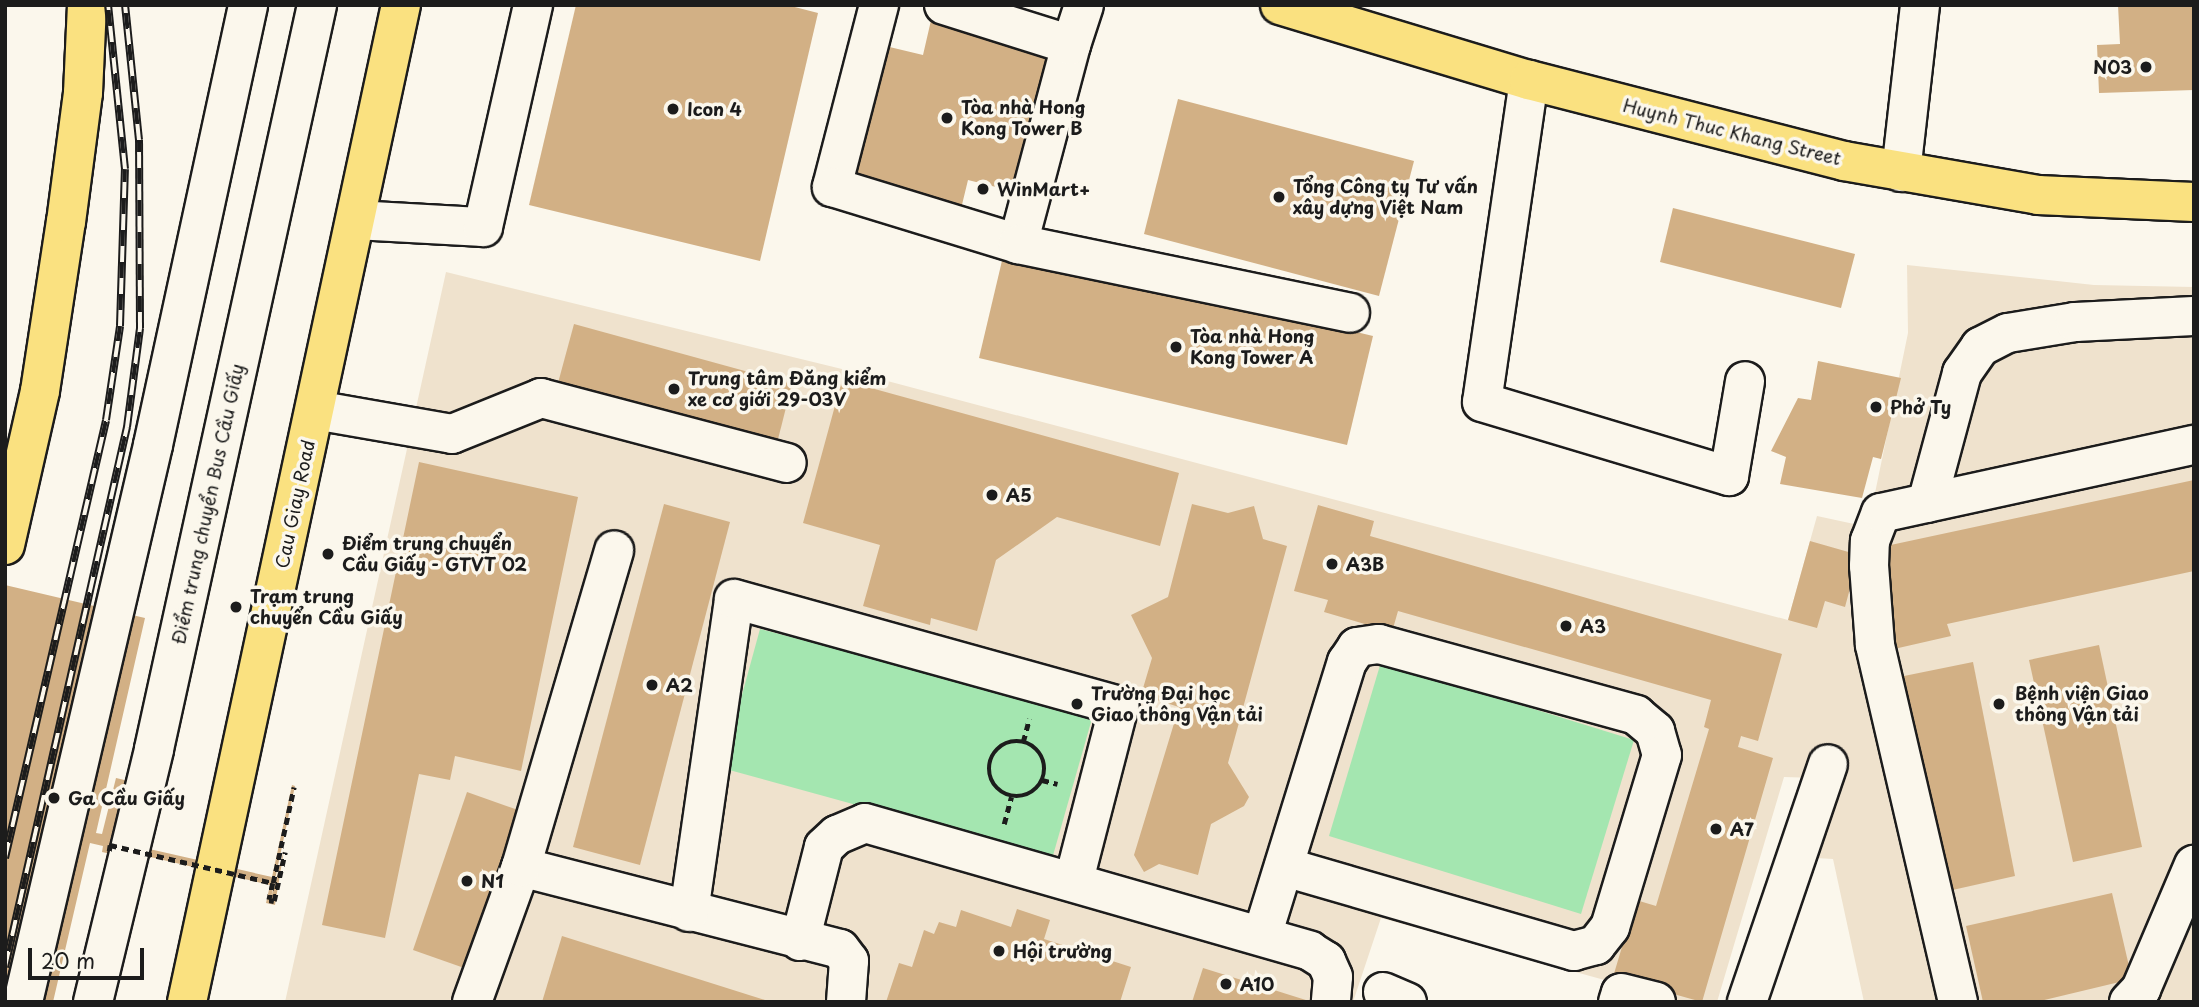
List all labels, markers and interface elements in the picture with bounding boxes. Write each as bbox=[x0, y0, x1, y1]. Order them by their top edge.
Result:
place label: N03 bbox=[2093, 56, 2132, 78]
marker: N03 bbox=[2138, 59, 2154, 75]
street label: Huynh Thuc Khang Street bbox=[1621, 94, 1843, 170]
place label: Tòa nhà Hong Kong Tower B bbox=[961, 97, 1087, 140]
place label: Icon 4 bbox=[687, 98, 742, 120]
marker: Icon 4 bbox=[665, 101, 681, 117]
marker: Tòa nhà Hong Kong Tower B bbox=[939, 110, 955, 126]
place label: Tổng Công ty Tư vấn xây dựng Việt Nam bbox=[1293, 176, 1479, 218]
place label: WinMart+ bbox=[997, 178, 1090, 200]
marker: WinMart+ bbox=[975, 181, 991, 197]
marker: Tổng Công ty Tư vấn xây dựng Việt Nam bbox=[1271, 189, 1287, 205]
place label: Tòa nhà Hong Kong Tower A bbox=[1190, 326, 1316, 368]
marker: Tòa nhà Hong Kong Tower A bbox=[1168, 339, 1184, 355]
street label: Điểm trung chuyển Bus Cầu Giấy bbox=[167, 360, 249, 648]
place label: Trung tâm Đăng kiểm xe cơ giới 29-03V bbox=[688, 368, 888, 410]
marker: Trung tâm Đăng kiểm xe cơ giới 29-03V bbox=[666, 381, 682, 397]
place label: Phở Ty bbox=[1890, 396, 1951, 418]
marker: Phở Ty bbox=[1868, 399, 1884, 415]
street label: Cau Giay Road bbox=[271, 437, 319, 571]
place label: A5 bbox=[1006, 484, 1032, 506]
marker: A5 bbox=[984, 487, 1000, 503]
place label: Điểm trung chuyển Cầu Giấy - GTVT 02 bbox=[342, 533, 529, 576]
marker: Điểm trung chuyển Cầu Giấy - GTVT 02 bbox=[320, 546, 336, 562]
place label: A3B bbox=[1346, 553, 1384, 575]
marker: A3B bbox=[1324, 556, 1340, 572]
place label: Trạm trung chuyển Cầu Giấy bbox=[250, 586, 404, 628]
marker: Trạm trung chuyển Cầu Giấy bbox=[228, 599, 244, 615]
place label: A3 bbox=[1580, 615, 1606, 637]
marker: A3 bbox=[1558, 618, 1574, 634]
place label: A2 bbox=[666, 674, 693, 696]
marker: A2 bbox=[644, 677, 660, 693]
place label: Trường Đại học Giao thông Vận tải bbox=[1091, 683, 1264, 726]
place label: Bệnh viện Giao thông Vận tải bbox=[2015, 683, 2151, 726]
marker: Bệnh viện Giao thông Vận tải bbox=[1989, 694, 2009, 714]
marker: Trường Đại học Giao thông Vận tải bbox=[1069, 696, 1085, 712]
place label: Ga Cầu Giấy bbox=[68, 787, 186, 809]
marker: Ga Cầu Giấy bbox=[46, 790, 62, 806]
place label: A7 bbox=[1730, 818, 1754, 840]
marker: A7 bbox=[1708, 821, 1724, 837]
place label: N1 bbox=[481, 870, 504, 892]
marker: N1 bbox=[459, 873, 475, 889]
scale bar bbox=[32, 934, 147, 978]
place label: Hội trường bbox=[1013, 940, 1112, 962]
marker: Hội trường bbox=[991, 943, 1007, 959]
text: 20 m bbox=[41, 944, 95, 976]
place label: A10 bbox=[1240, 973, 1274, 995]
marker: A10 bbox=[1218, 976, 1234, 992]

